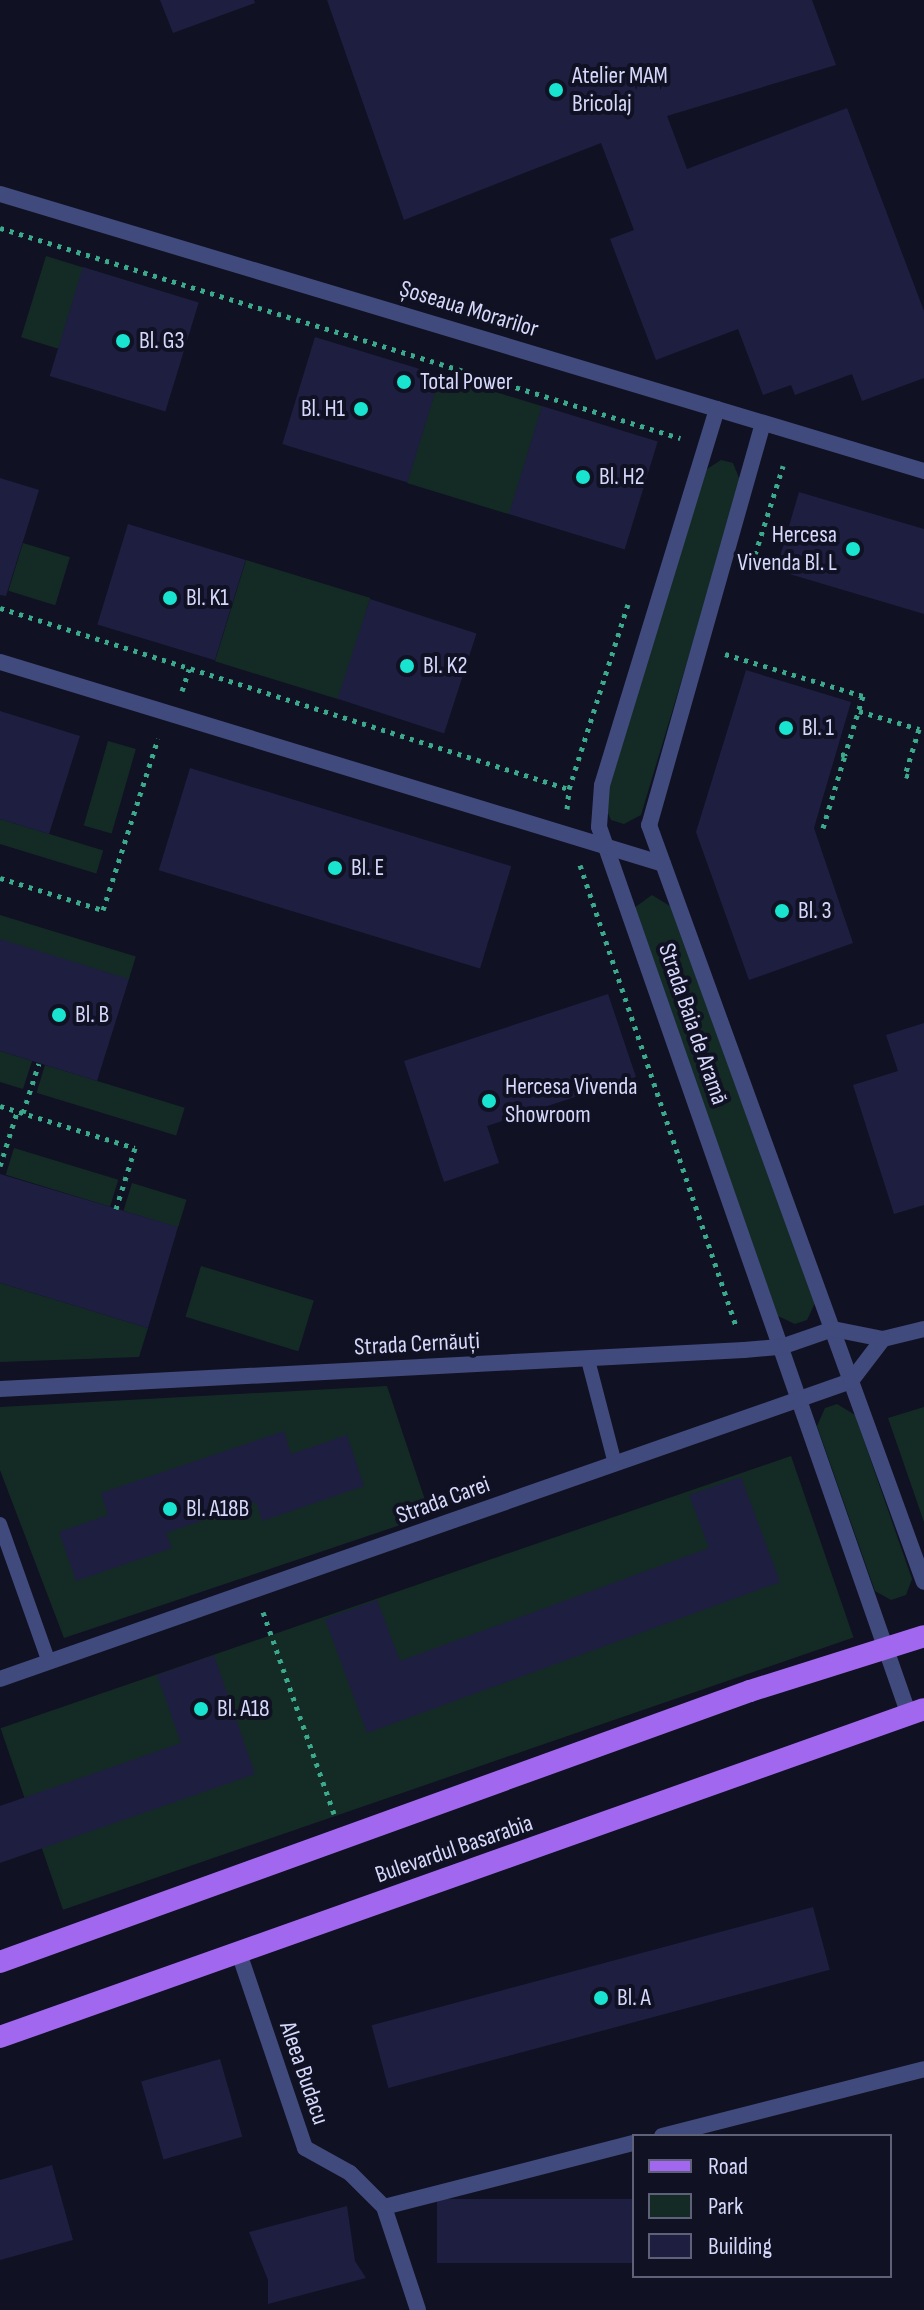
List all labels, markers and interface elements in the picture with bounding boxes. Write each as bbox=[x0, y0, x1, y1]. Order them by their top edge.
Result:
place label: Atelier MAM Bricolaj bbox=[572, 62, 668, 118]
marker: Atelier MAM Bricolaj bbox=[547, 81, 565, 99]
street label: Șoseaua Morarilor bbox=[396, 274, 542, 344]
place label: Bl. G3 bbox=[139, 327, 185, 355]
marker: Bl. G3 bbox=[114, 332, 132, 350]
place label: Total Power bbox=[420, 368, 513, 396]
marker: Total Power bbox=[395, 373, 413, 391]
place label: Bl. H1 bbox=[301, 395, 345, 423]
marker: Bl. H1 bbox=[352, 400, 370, 418]
place label: Bl. H2 bbox=[599, 463, 645, 491]
marker: Bl. H2 bbox=[574, 468, 592, 486]
place label: Hercesa Vivenda Bl. L bbox=[737, 521, 837, 577]
marker: Hercesa Vivenda Bl. L bbox=[844, 540, 862, 558]
place label: Bl. K1 bbox=[186, 584, 229, 612]
marker: Bl. K1 bbox=[161, 589, 179, 607]
place label: Bl. K2 bbox=[423, 652, 467, 680]
marker: Bl. K2 bbox=[398, 657, 416, 675]
place label: Bl. 1 bbox=[802, 714, 834, 742]
marker: Bl. 1 bbox=[777, 719, 795, 737]
place label: Bl. E bbox=[351, 854, 384, 882]
marker: Bl. E bbox=[326, 859, 344, 877]
place label: Bl. 3 bbox=[798, 897, 832, 925]
marker: Bl. 3 bbox=[773, 902, 791, 920]
street label: Strada Baia de Aramă bbox=[652, 940, 734, 1108]
place label: Bl. B bbox=[75, 1001, 109, 1029]
marker: Bl. B bbox=[50, 1006, 68, 1024]
place label: Hercesa Vivenda Showroom bbox=[505, 1073, 638, 1129]
marker: Hercesa Vivenda Showroom bbox=[480, 1092, 498, 1110]
street label: Strada Cernăuți bbox=[353, 1326, 481, 1362]
street label: Strada Carei bbox=[392, 1470, 494, 1530]
place label: Bl. A18B bbox=[186, 1495, 249, 1523]
marker: Bl. A18B bbox=[161, 1500, 179, 1518]
place label: Bl. A18 bbox=[217, 1695, 270, 1723]
marker: Bl. A18 bbox=[192, 1700, 210, 1718]
street label: Bulevardul Basarabia bbox=[371, 1809, 537, 1889]
place label: Bl. A bbox=[617, 1984, 651, 2012]
marker: Bl. A bbox=[592, 1989, 610, 2007]
street label: Aleea Budacu bbox=[273, 2018, 335, 2128]
legend bbox=[632, 2134, 892, 2278]
text: Road bbox=[708, 2152, 748, 2181]
text: Park bbox=[708, 2192, 743, 2221]
text: Building bbox=[708, 2232, 772, 2261]

